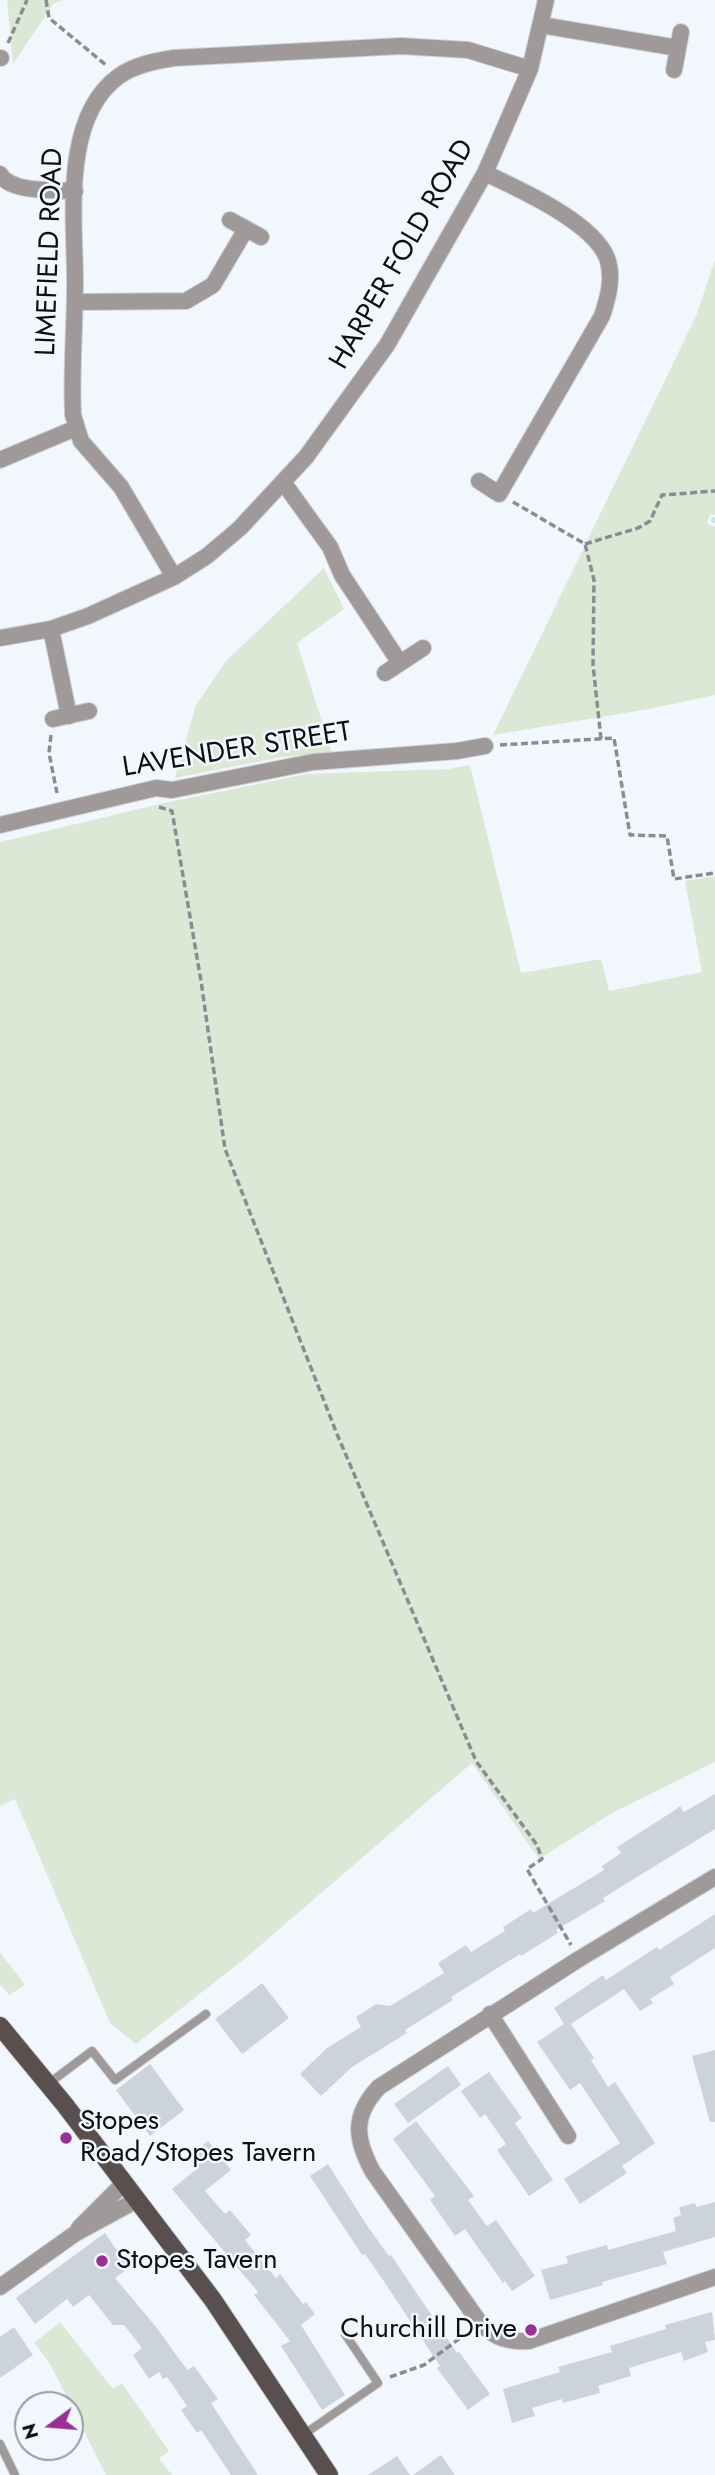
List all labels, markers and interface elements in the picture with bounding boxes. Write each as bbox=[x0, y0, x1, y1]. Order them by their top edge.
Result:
street label: HARPER FOLD ROAD bbox=[324, 134, 482, 376]
street label: LIMEFIELD ROAD bbox=[31, 147, 71, 357]
street label: LAVENDER STREET bbox=[120, 716, 354, 786]
place label: Stopes Road/Stopes Tavern bbox=[80, 2105, 316, 2171]
marker: Stopes Road/Stopes Tavern bbox=[58, 2130, 74, 2146]
place label: Stopes Tavern bbox=[116, 2244, 278, 2278]
marker: Stopes Tavern bbox=[94, 2253, 110, 2269]
place label: Churchill Drive bbox=[340, 2313, 517, 2347]
marker: Churchill Drive bbox=[523, 2322, 539, 2338]
north arrow bbox=[14, 2391, 84, 2461]
text: N bbox=[15, 2420, 45, 2442]

